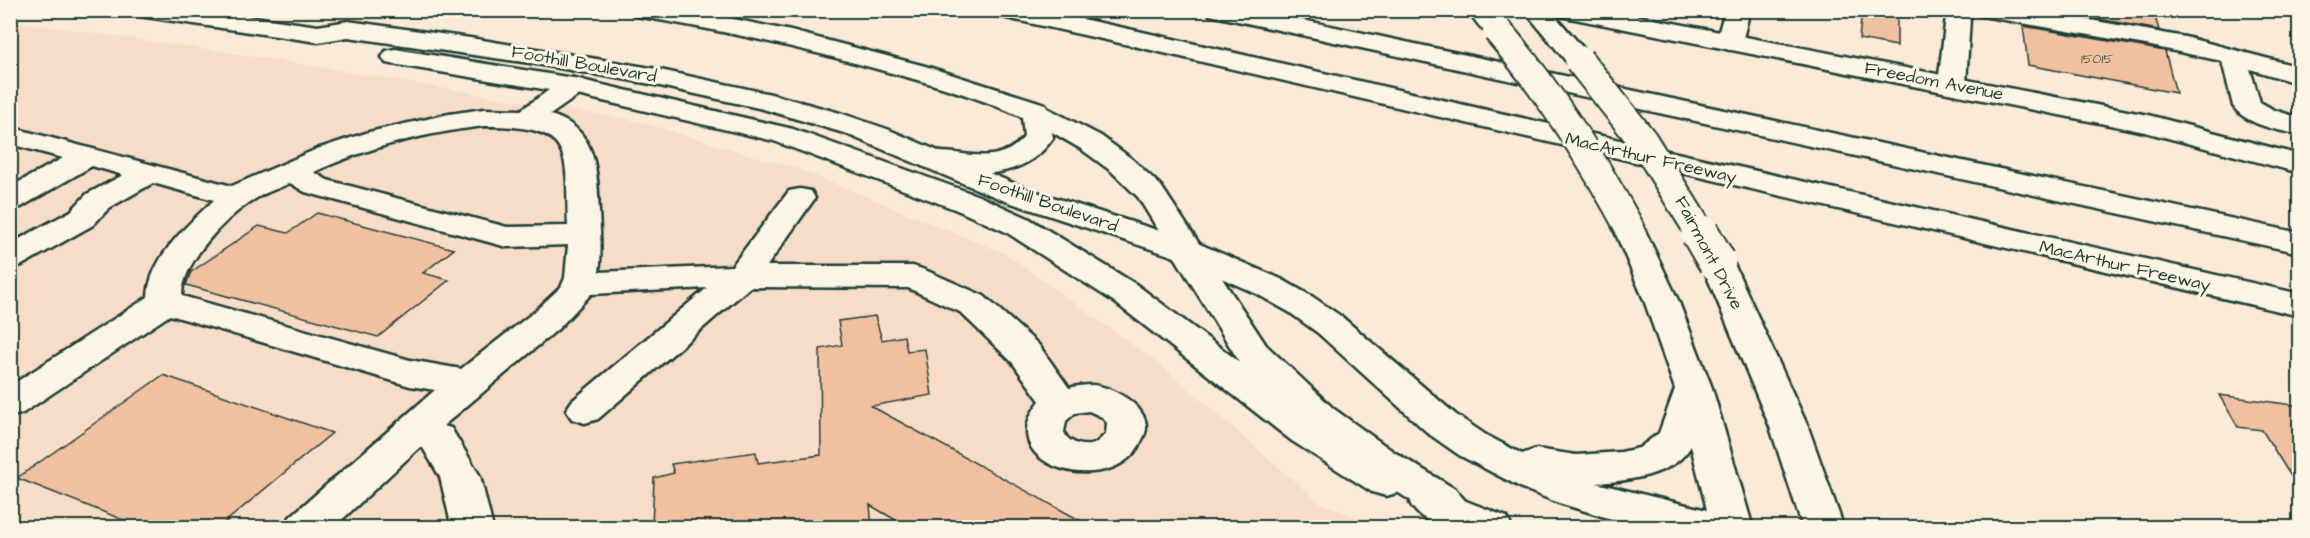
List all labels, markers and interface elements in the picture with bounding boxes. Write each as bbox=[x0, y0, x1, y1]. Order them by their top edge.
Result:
street label: Foothill Boulevard bbox=[510, 39, 658, 89]
house number: 15015 bbox=[2081, 49, 2113, 69]
street label: Freedom Avenue bbox=[1862, 55, 2006, 107]
street label: MacArthur Freeway bbox=[1563, 126, 1739, 191]
street label: Foothill Boulevard bbox=[975, 167, 1121, 239]
street label: Fairmont Drive bbox=[1669, 192, 1750, 314]
street label: MacArthur Freeway bbox=[2037, 234, 2213, 299]

